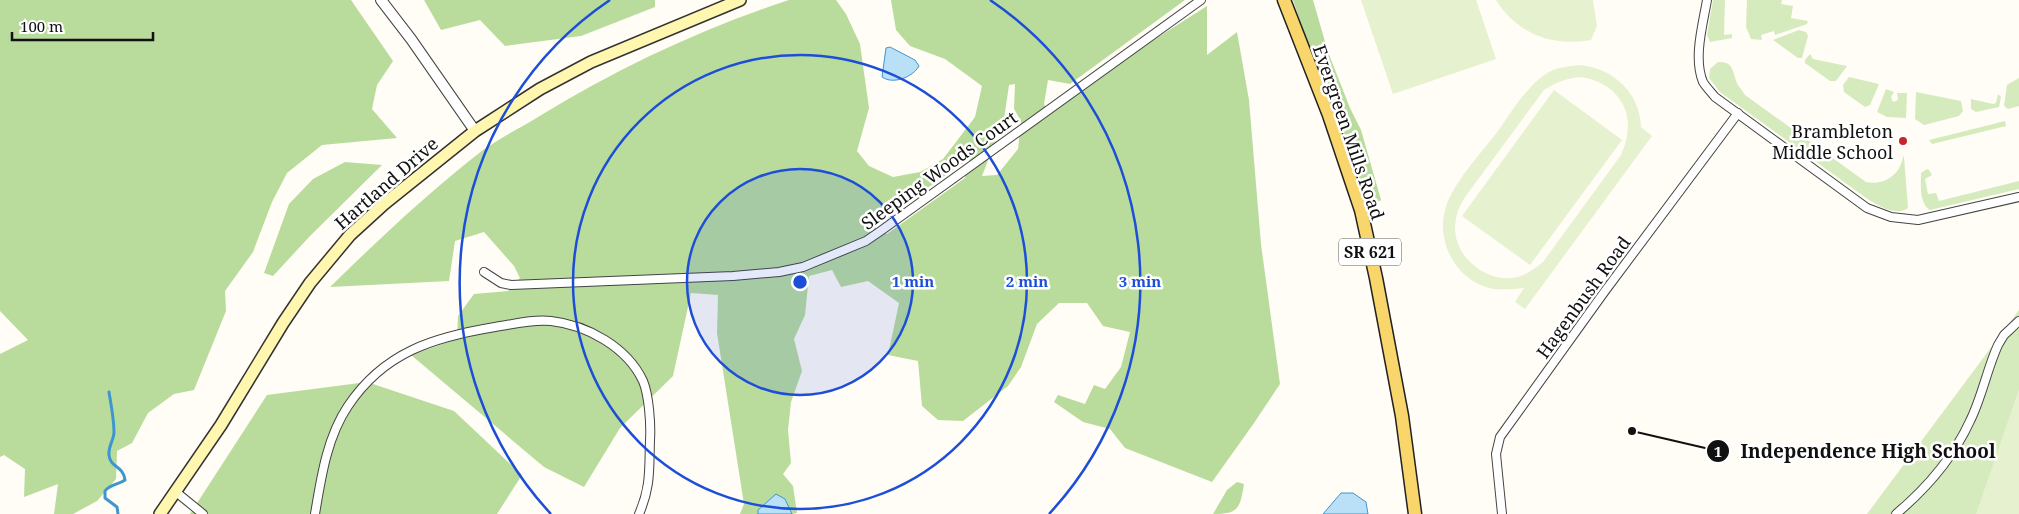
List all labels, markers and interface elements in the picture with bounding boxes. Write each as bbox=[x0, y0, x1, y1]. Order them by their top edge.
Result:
scale bar bbox=[12, 10, 154, 42]
text: 100 m bbox=[20, 16, 63, 36]
street label: Evergreen Mills Road bbox=[1308, 41, 1390, 223]
street label: Sleeping Woods Court bbox=[856, 105, 1022, 235]
place label: Brambleton Middle School bbox=[1772, 119, 1893, 164]
street label: Hartland Drive bbox=[329, 131, 443, 235]
marker: Brambleton Middle School bbox=[1897, 135, 1909, 147]
street label: Hagenbush Road bbox=[1531, 231, 1635, 363]
road number: SR 621 bbox=[1339, 238, 1401, 266]
text: 1 min bbox=[892, 271, 934, 291]
text: 2 min bbox=[1006, 271, 1048, 291]
text: 3 min bbox=[1119, 271, 1161, 291]
centre of rings bbox=[791, 273, 809, 291]
callout: Independence High School bbox=[1705, 434, 2005, 468]
text: Independence High School bbox=[1740, 438, 1996, 464]
text: 1 bbox=[1714, 441, 1722, 461]

